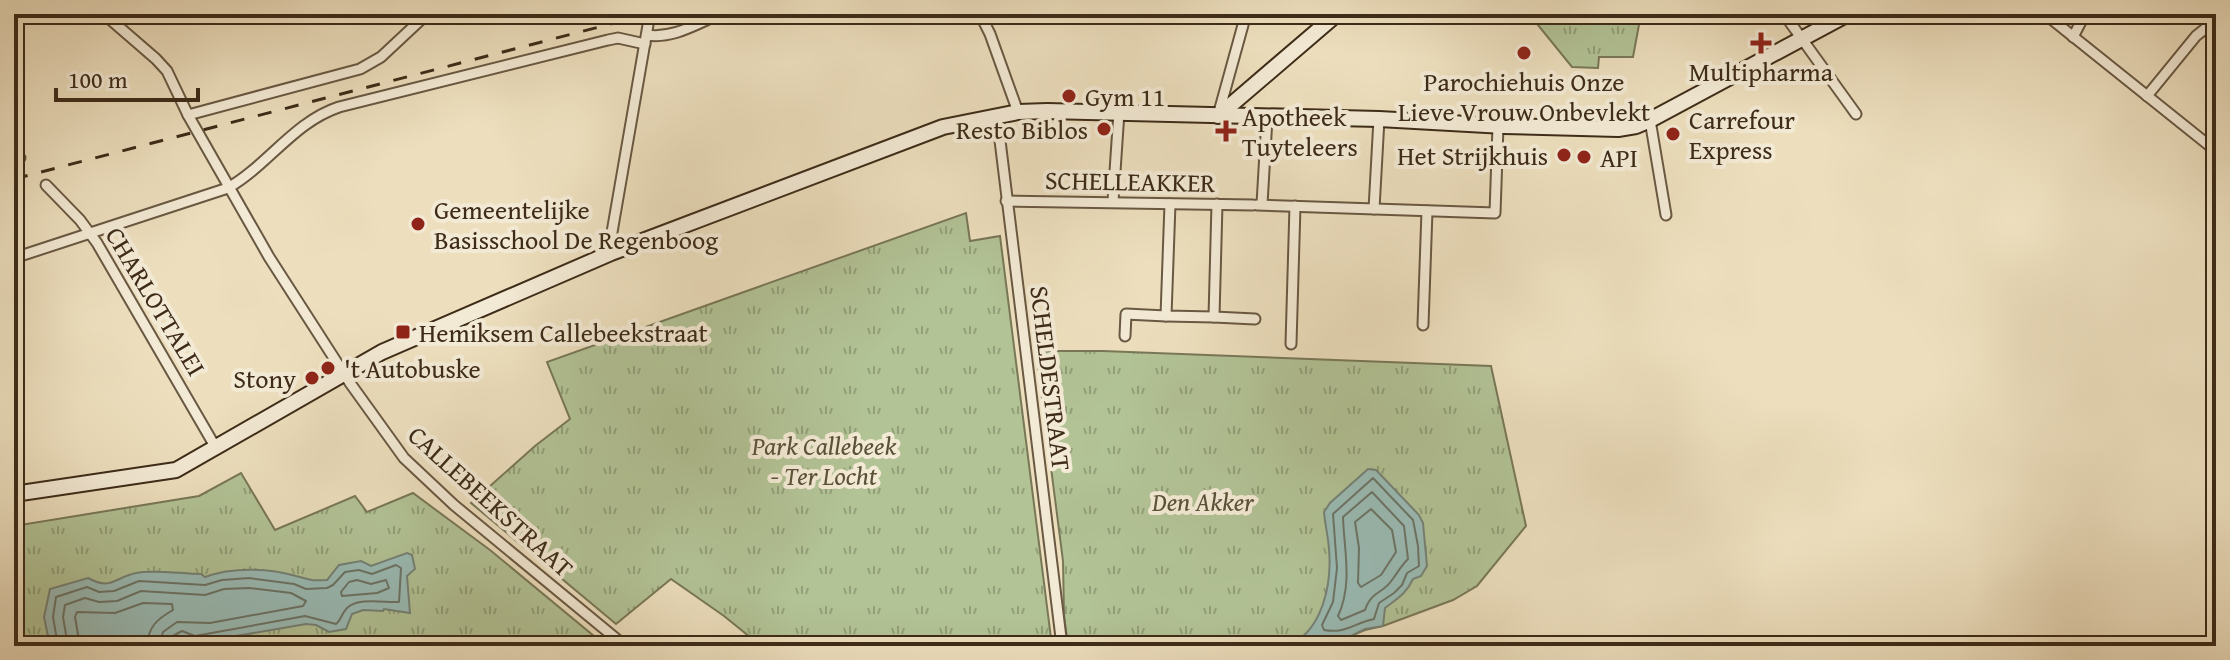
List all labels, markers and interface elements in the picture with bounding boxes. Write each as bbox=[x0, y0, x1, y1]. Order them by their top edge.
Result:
marker: Multipharma bbox=[1752, 34, 1770, 52]
marker: Parochiehuis Onze Lieve Vrouw Onbevlekt bbox=[1515, 44, 1533, 62]
scale bar bbox=[56, 52, 198, 102]
place label: Multipharma bbox=[1689, 52, 1834, 91]
text: 100 m bbox=[68, 62, 128, 97]
place label: Parochiehuis Onze Lieve Vrouw Onbevlekt bbox=[1398, 62, 1650, 131]
place label: Gym 11 bbox=[1085, 77, 1165, 116]
marker: Gym 11 bbox=[1060, 87, 1078, 105]
place label: Apotheek Tuyteleers bbox=[1242, 97, 1358, 166]
place label: Carrefour Express bbox=[1689, 100, 1795, 169]
place label: Resto Biblos bbox=[956, 110, 1088, 149]
marker: Resto Biblos bbox=[1095, 120, 1113, 138]
marker: Apotheek Tuyteleers bbox=[1217, 122, 1235, 140]
marker: Carrefour Express bbox=[1664, 125, 1682, 143]
place label: Het Strijkhuis bbox=[1397, 136, 1548, 175]
place label: API bbox=[1600, 138, 1638, 177]
marker: Het Strijkhuis bbox=[1555, 146, 1573, 164]
marker: API bbox=[1575, 148, 1593, 166]
street label: SCHELLEAKKER bbox=[1044, 160, 1216, 202]
place label: Gemeentelijke Basisschool De Regenboog bbox=[434, 190, 718, 259]
marker: Gemeentelijke Basisschool De Regenboog bbox=[409, 215, 427, 233]
street label: CHARLOTTALEI bbox=[96, 219, 216, 383]
street label: SCHELDESTRAAT bbox=[1020, 283, 1082, 473]
place label: Hemiksem Callebeekstraat bbox=[419, 313, 708, 352]
marker: Hemiksem Callebeekstraat bbox=[394, 323, 412, 341]
place label: 't Autobuske bbox=[344, 349, 481, 388]
place label: Stony bbox=[233, 359, 296, 398]
marker: 't Autobuske bbox=[319, 359, 337, 377]
marker: Stony bbox=[303, 369, 321, 387]
street label: CALLEBEEKSTRAAT bbox=[399, 416, 583, 586]
park label: Park Callebeek - Ter Locht bbox=[751, 426, 896, 495]
park label: Den Akker bbox=[1151, 482, 1255, 521]

